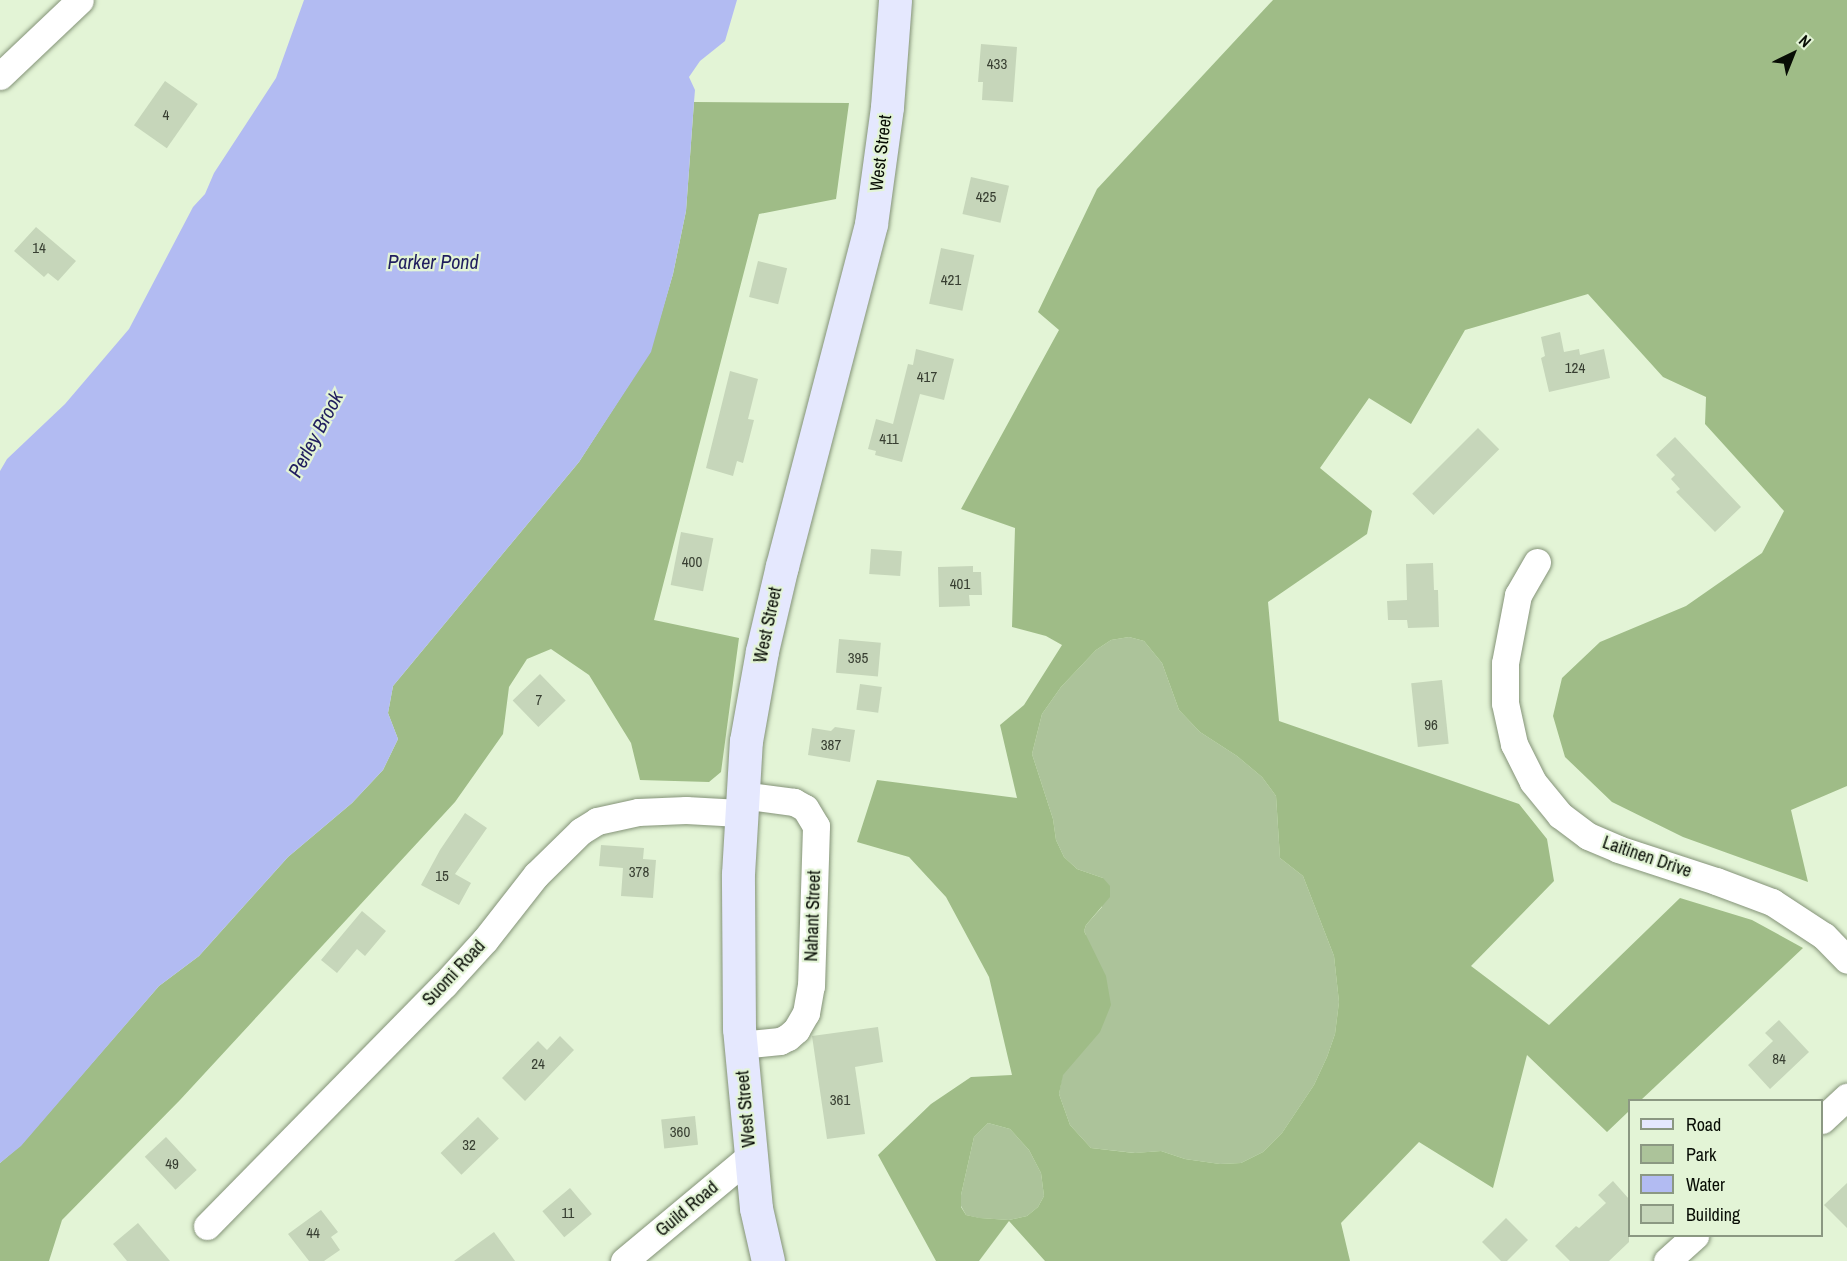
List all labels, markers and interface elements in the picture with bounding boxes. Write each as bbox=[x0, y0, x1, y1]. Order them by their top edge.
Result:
north arrow bbox=[1763, 24, 1823, 84]
text: N bbox=[1794, 30, 1816, 52]
house number: 433 bbox=[987, 55, 1007, 73]
house number: 4 bbox=[163, 106, 169, 124]
street label: West Street bbox=[866, 114, 896, 192]
house number: 425 bbox=[976, 188, 996, 206]
house number: 14 bbox=[32, 239, 46, 257]
water label: Parker Pond bbox=[387, 249, 479, 273]
house number: 421 bbox=[941, 271, 961, 289]
house number: 124 bbox=[1565, 359, 1585, 377]
house number: 417 bbox=[917, 368, 937, 386]
water label: Perley Brook bbox=[282, 387, 348, 481]
house number: 411 bbox=[879, 430, 899, 448]
house number: 400 bbox=[682, 553, 702, 571]
house number: 401 bbox=[950, 575, 970, 593]
street label: West Street bbox=[749, 585, 787, 665]
house number: 395 bbox=[848, 649, 868, 667]
house number: 7 bbox=[536, 691, 542, 709]
house number: 96 bbox=[1424, 716, 1438, 734]
house number: 387 bbox=[821, 736, 841, 754]
street label: Laitinen Drive bbox=[1600, 832, 1694, 882]
house number: 378 bbox=[629, 863, 649, 881]
house number: 15 bbox=[435, 867, 449, 885]
street label: Nahant Street bbox=[801, 870, 825, 962]
street label: Suomi Road bbox=[418, 936, 490, 1010]
house number: 84 bbox=[1772, 1050, 1786, 1068]
house number: 24 bbox=[531, 1055, 545, 1073]
street label: West Street bbox=[732, 1070, 760, 1148]
house number: 361 bbox=[830, 1091, 850, 1109]
legend bbox=[1628, 1099, 1823, 1237]
text: Road bbox=[1686, 1112, 1721, 1137]
house number: 360 bbox=[670, 1123, 690, 1141]
house number: 32 bbox=[462, 1136, 476, 1154]
text: Park bbox=[1686, 1142, 1716, 1167]
house number: 49 bbox=[165, 1155, 179, 1173]
text: Water bbox=[1686, 1172, 1725, 1197]
street label: Guild Road bbox=[651, 1177, 723, 1241]
text: Building bbox=[1686, 1202, 1740, 1227]
house number: 11 bbox=[562, 1204, 574, 1222]
house number: 44 bbox=[306, 1224, 320, 1242]

